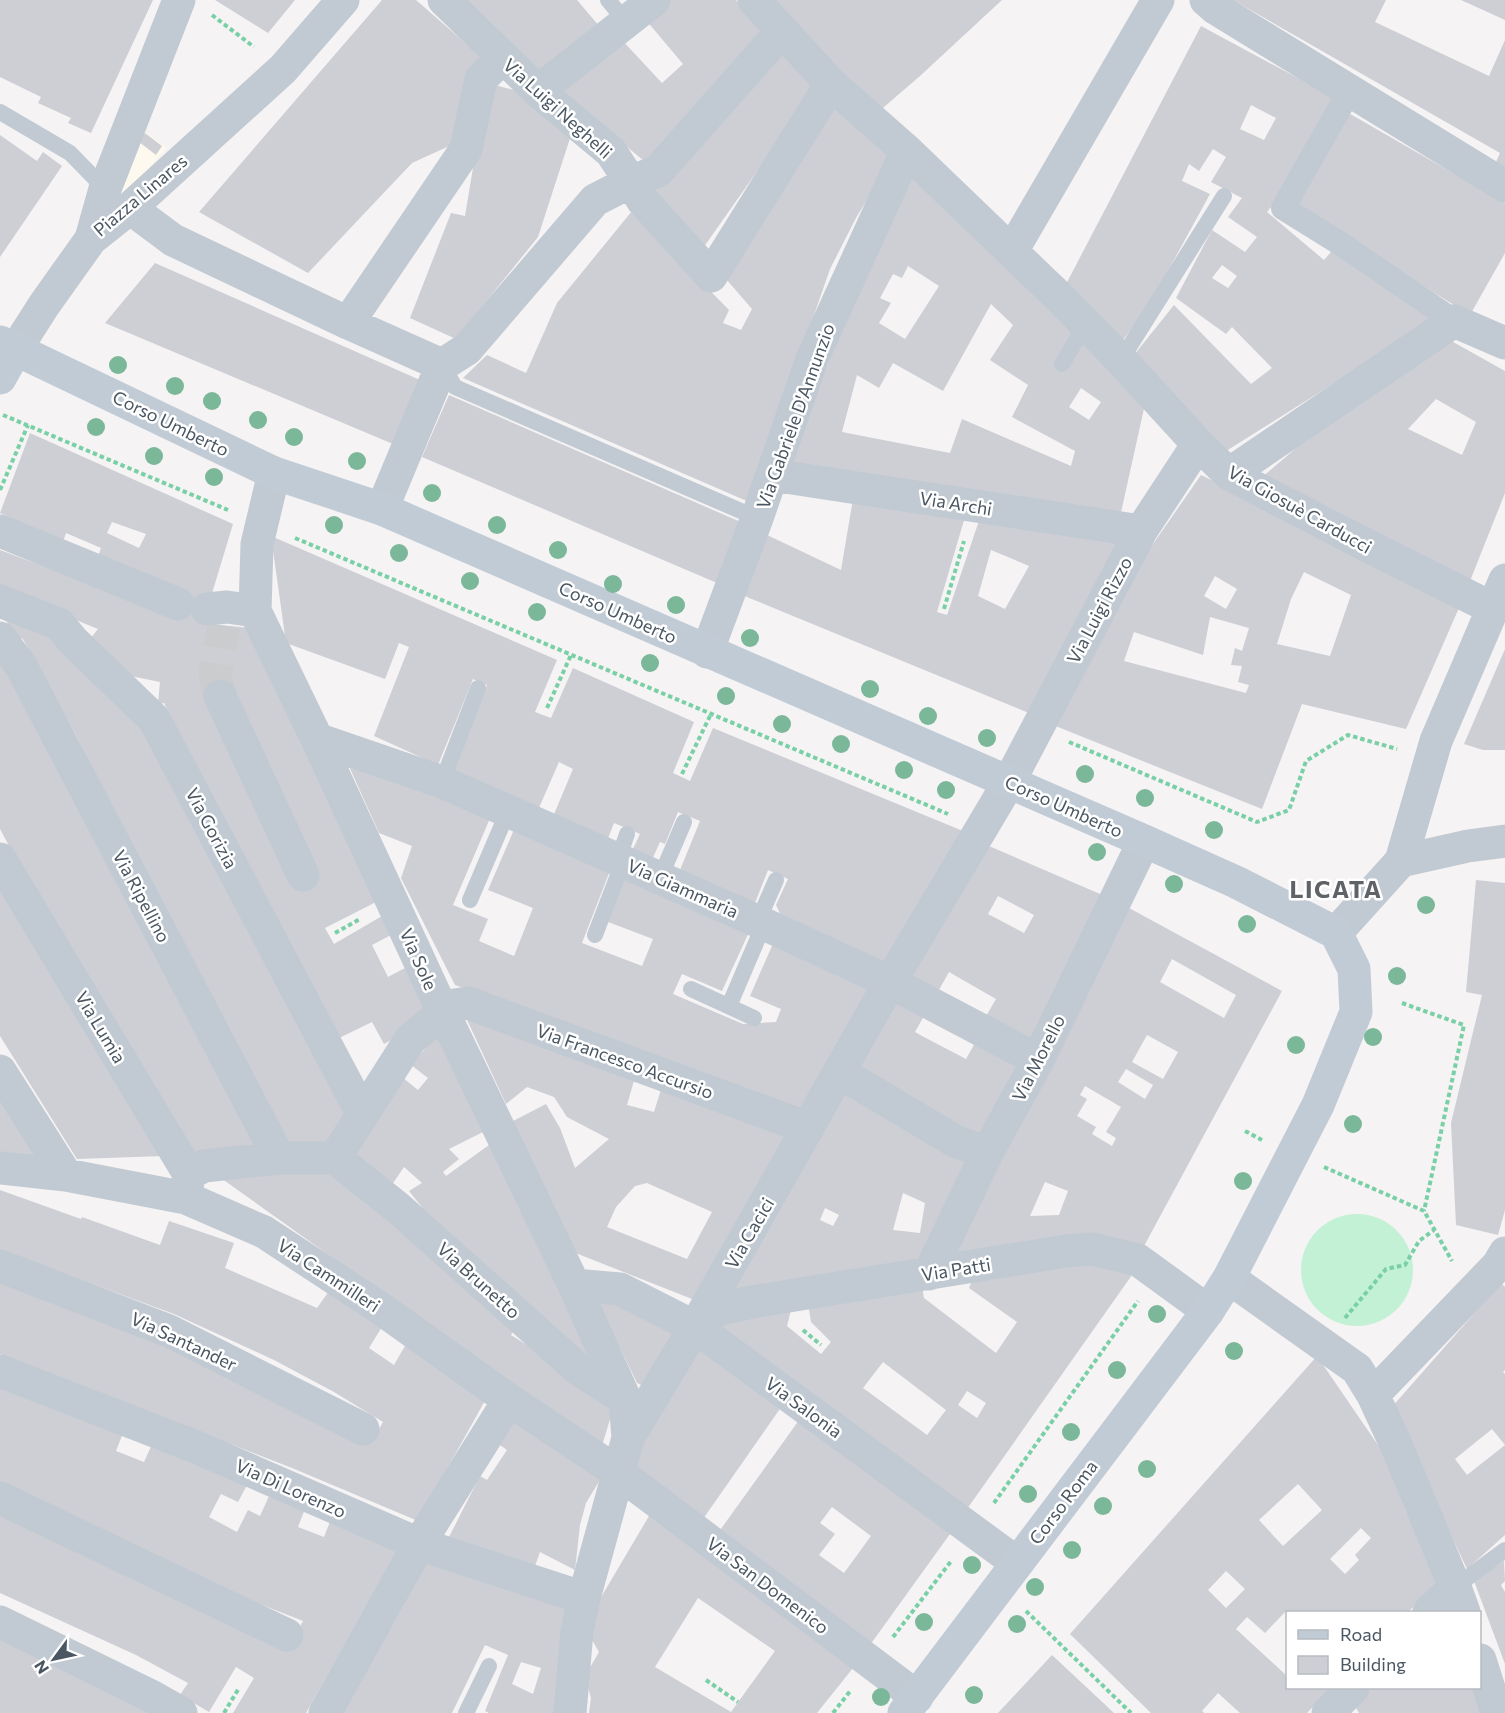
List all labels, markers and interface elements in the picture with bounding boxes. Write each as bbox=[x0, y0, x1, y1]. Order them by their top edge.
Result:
street label: Via Luigi Neghelli bbox=[499, 53, 617, 163]
street label: Piazza Linares bbox=[89, 150, 191, 240]
street label: Via Gabriele D'Annunzio bbox=[751, 320, 839, 512]
street label: Corso Umberto bbox=[109, 385, 233, 461]
street label: Via Giosuè Carducci bbox=[1224, 460, 1376, 558]
street label: Via Archi bbox=[918, 486, 994, 520]
street label: Via Luigi Rizzo bbox=[1062, 553, 1136, 667]
street label: Corso Umberto bbox=[556, 576, 680, 648]
street label: Corso Umberto bbox=[1002, 770, 1126, 842]
street label: Via Gorizia bbox=[181, 784, 243, 872]
street label: Via Ripellino bbox=[108, 846, 176, 946]
street label: Via Giammaria bbox=[624, 854, 742, 922]
district label: LICATA bbox=[1290, 874, 1382, 903]
street label: Via Sole bbox=[396, 925, 442, 993]
street label: Via Lumia bbox=[71, 987, 131, 1067]
street label: Via Morello bbox=[1007, 1011, 1069, 1105]
street label: Via Francesco Accursio bbox=[534, 1019, 716, 1103]
street label: Via Cacici bbox=[720, 1193, 778, 1273]
street label: Via Cammilleri bbox=[273, 1234, 385, 1316]
street label: Via Brunetto bbox=[433, 1237, 525, 1323]
street label: Via Patti bbox=[920, 1253, 992, 1285]
street label: Via Santander bbox=[128, 1307, 240, 1375]
street label: Via Salonia bbox=[761, 1372, 847, 1442]
street label: Via Di Lorenzo bbox=[232, 1454, 350, 1522]
street label: Corso Roma bbox=[1024, 1456, 1102, 1548]
street label: Via San Domenico bbox=[703, 1532, 833, 1638]
legend bbox=[1286, 1611, 1481, 1689]
text: Road bbox=[1340, 1623, 1382, 1645]
north arrow bbox=[24, 1629, 84, 1689]
text: Building bbox=[1340, 1653, 1406, 1675]
text: N bbox=[30, 1657, 52, 1678]

